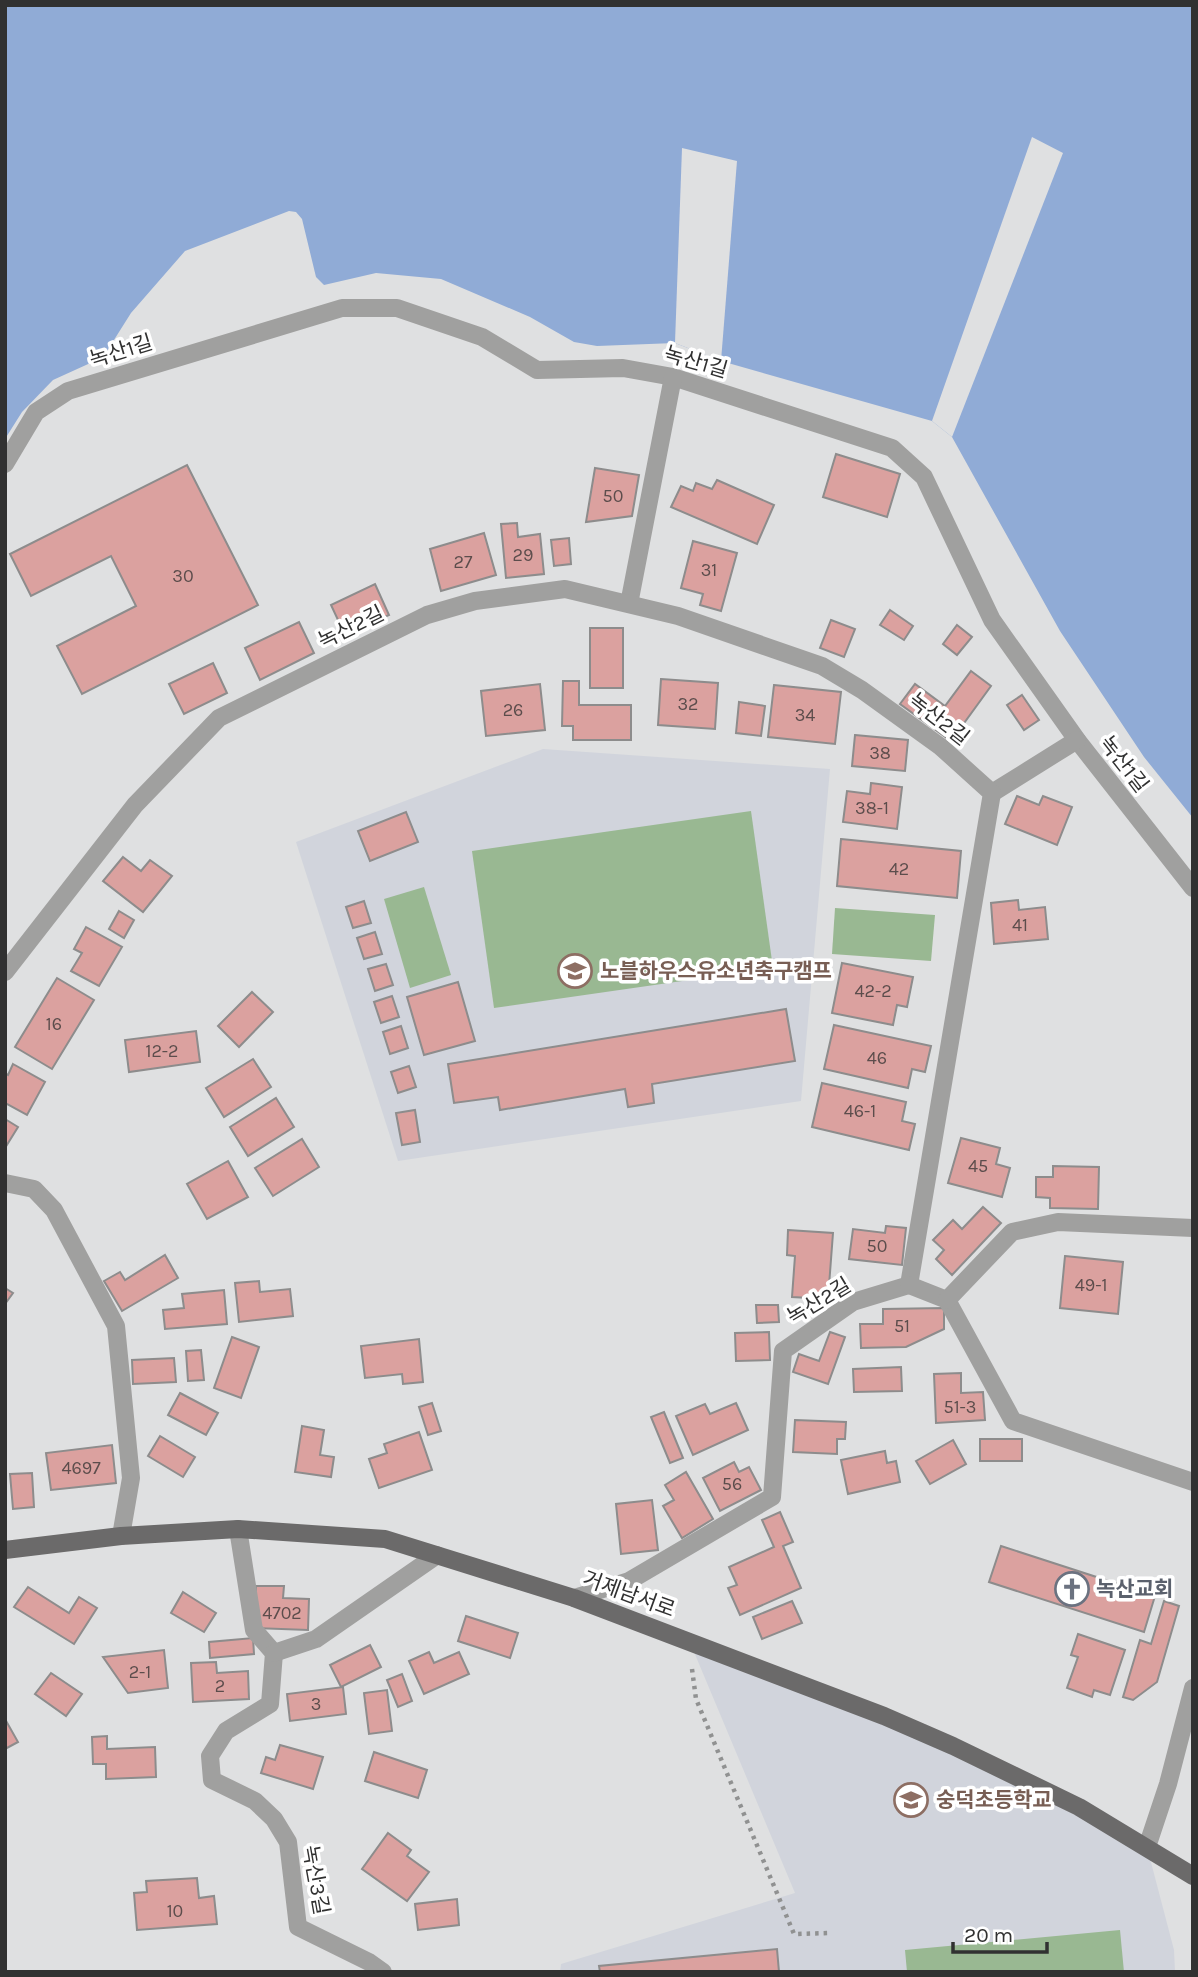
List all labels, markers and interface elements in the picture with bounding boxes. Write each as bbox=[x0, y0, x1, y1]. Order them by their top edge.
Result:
street label: 녹산1길 bbox=[86, 330, 156, 372]
street label: 녹산1길 bbox=[661, 342, 731, 382]
house number: 50 bbox=[603, 485, 623, 507]
house number: 29 bbox=[513, 544, 533, 566]
house number: 27 bbox=[454, 551, 473, 573]
house number: 31 bbox=[701, 559, 717, 581]
house number: 30 bbox=[172, 565, 194, 587]
street label: 녹산2길 bbox=[314, 601, 388, 653]
street label: 녹산2길 bbox=[904, 688, 974, 750]
house number: 32 bbox=[677, 693, 699, 715]
house number: 26 bbox=[503, 699, 523, 721]
house number: 34 bbox=[795, 704, 815, 726]
street label: 녹산1길 bbox=[1095, 731, 1153, 797]
house number: 38 bbox=[869, 742, 891, 764]
house number: 38-1 bbox=[855, 797, 889, 819]
house number: 42 bbox=[889, 858, 909, 880]
house number: 41 bbox=[1012, 914, 1028, 936]
school or university icon: 노블하우스유소년축구캠프 bbox=[556, 952, 594, 990]
place label: 노블하우스유소년축구캠프 bbox=[600, 959, 832, 983]
house number: 42-2 bbox=[854, 980, 892, 1002]
house number: 16 bbox=[46, 1013, 62, 1035]
house number: 12-2 bbox=[145, 1040, 179, 1062]
house number: 46 bbox=[867, 1047, 887, 1069]
house number: 46-1 bbox=[844, 1100, 876, 1122]
house number: 45 bbox=[968, 1155, 988, 1177]
house number: 50 bbox=[867, 1235, 887, 1257]
street label: 녹산2길 bbox=[783, 1273, 855, 1329]
house number: 49-1 bbox=[1075, 1274, 1107, 1296]
house number: 51 bbox=[894, 1315, 910, 1337]
house number: 51-3 bbox=[943, 1396, 977, 1418]
house number: 4697 bbox=[61, 1457, 101, 1479]
house number: 56 bbox=[722, 1473, 742, 1495]
street label: 거제남서로 bbox=[580, 1566, 678, 1622]
church icon: 녹산교회 bbox=[1053, 1570, 1091, 1608]
place label: 녹산교회 bbox=[1096, 1577, 1173, 1601]
house number: 4702 bbox=[262, 1602, 302, 1624]
house number: 2-1 bbox=[129, 1661, 151, 1683]
house number: 2 bbox=[215, 1675, 225, 1697]
house number: 3 bbox=[311, 1693, 321, 1715]
school or university icon: 숭덕초등학교 bbox=[892, 1781, 930, 1819]
place label: 숭덕초등학교 bbox=[936, 1788, 1052, 1812]
street label: 녹산3길 bbox=[298, 1843, 334, 1917]
house number: 10 bbox=[167, 1900, 183, 1922]
scale bar bbox=[953, 1910, 1048, 1954]
text: 20 m bbox=[964, 1923, 1013, 1947]

